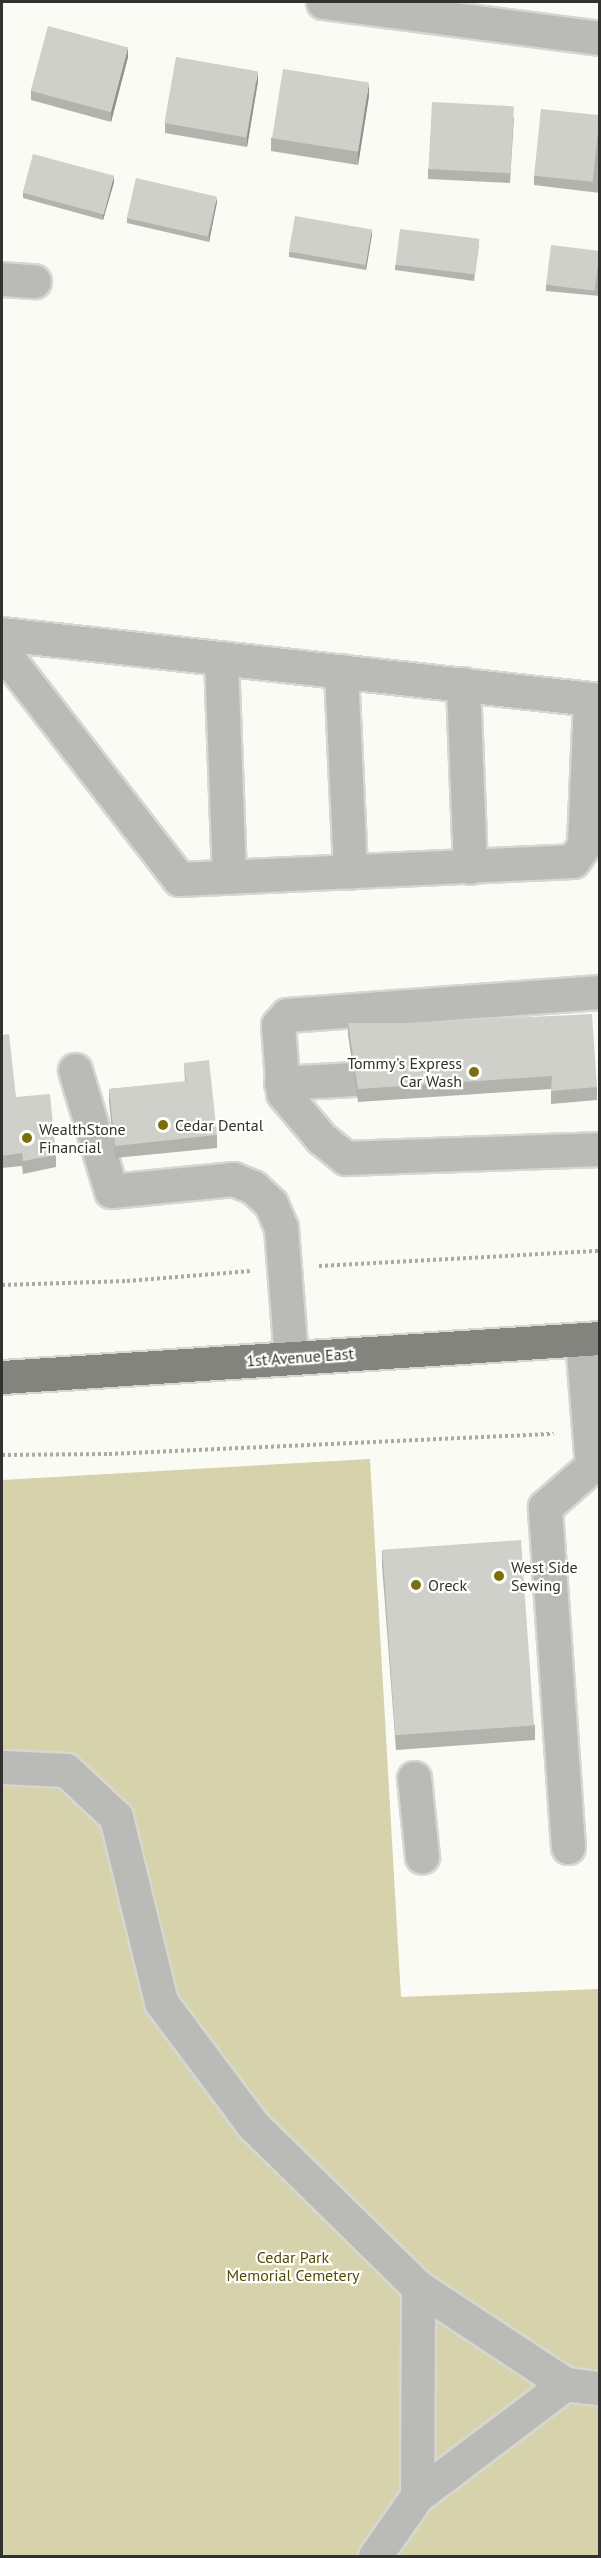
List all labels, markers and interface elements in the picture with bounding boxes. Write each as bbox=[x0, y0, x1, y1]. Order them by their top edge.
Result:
place label: Tommy's Express Car Wash bbox=[347, 1053, 462, 1091]
marker: Tommy's Express Car Wash bbox=[467, 1065, 481, 1079]
place label: Cedar Dental bbox=[175, 1115, 263, 1135]
marker: Cedar Dental bbox=[156, 1118, 170, 1132]
place label: WealthStone Financial bbox=[39, 1119, 126, 1157]
marker: WealthStone Financial bbox=[20, 1131, 34, 1145]
street label: 1st Avenue East bbox=[245, 1344, 355, 1370]
place label: West Side Sewing bbox=[511, 1557, 578, 1595]
marker: West Side Sewing bbox=[492, 1569, 506, 1583]
place label: Oreck bbox=[428, 1575, 467, 1595]
marker: Oreck bbox=[409, 1578, 423, 1592]
park label: Cedar Park Memorial Cemetery bbox=[226, 2247, 360, 2285]

